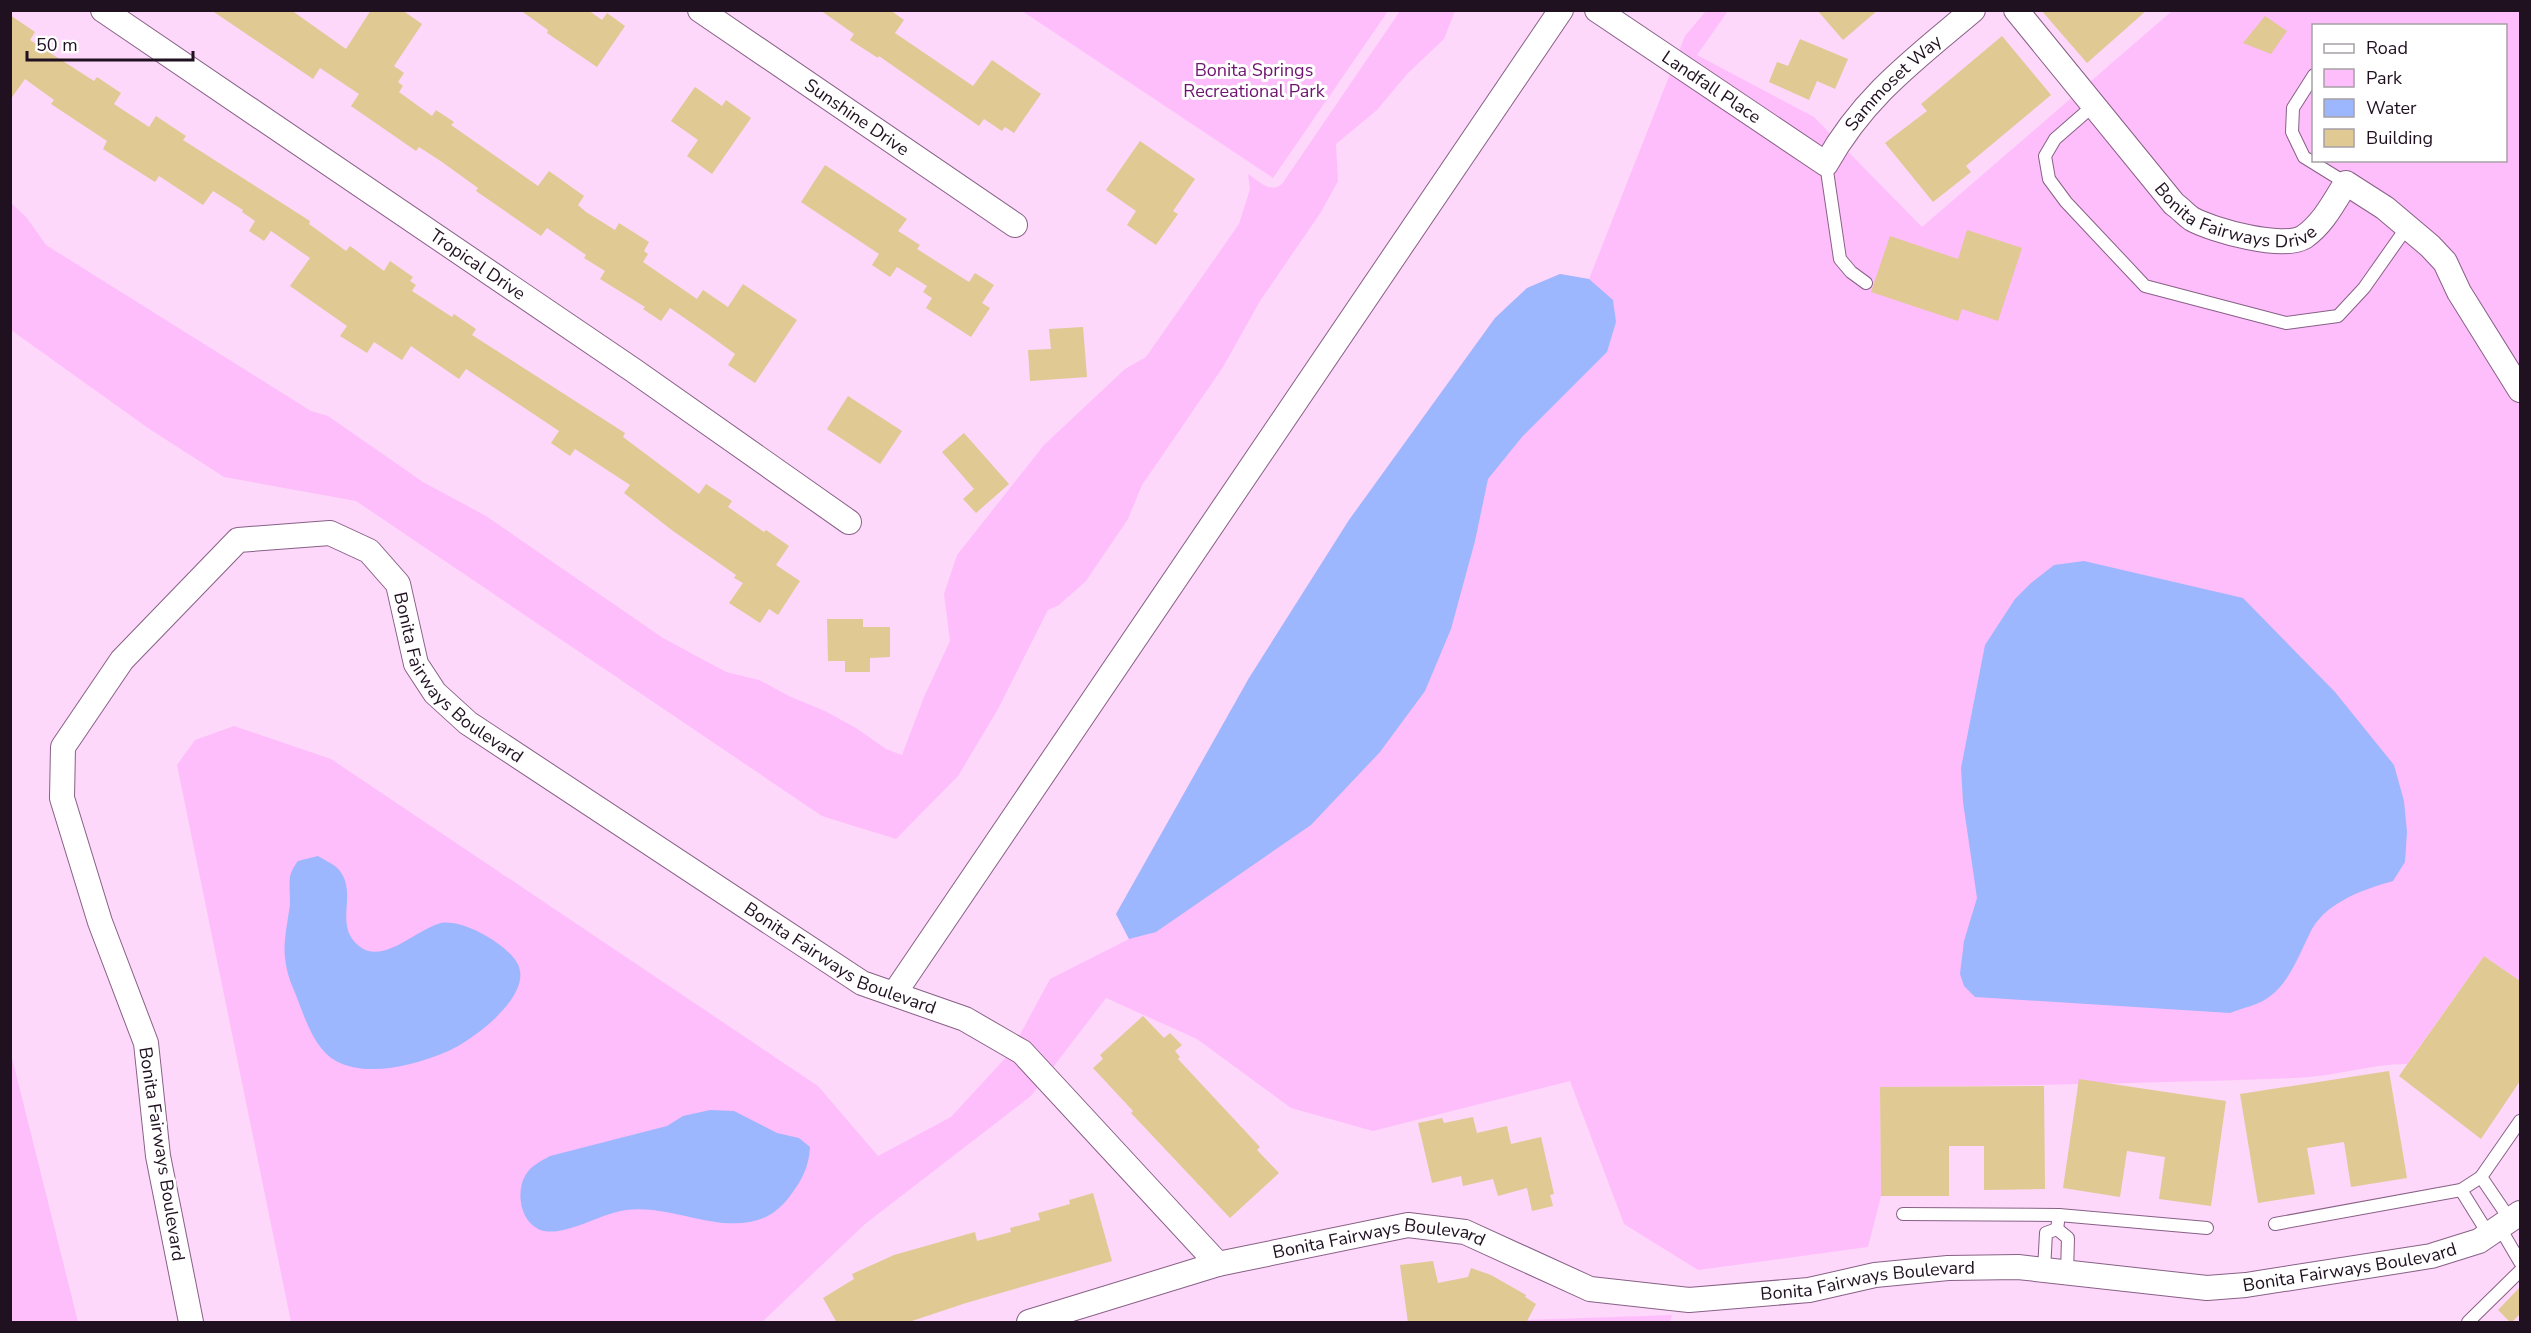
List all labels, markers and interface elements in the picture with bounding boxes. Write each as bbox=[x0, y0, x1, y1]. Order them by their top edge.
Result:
scale bar bbox=[27, 24, 194, 62]
legend bbox=[2312, 24, 2507, 162]
street label: Sammoset Way bbox=[1839, 29, 1947, 136]
text: 50 m bbox=[36, 33, 78, 57]
text: Road bbox=[2366, 36, 2408, 60]
street label: Landfall Place bbox=[1657, 45, 1766, 129]
park label: Bonita Springs Recreational Park bbox=[1183, 58, 1326, 103]
text: Park bbox=[2366, 66, 2403, 90]
street label: Sunshine Drive bbox=[800, 73, 914, 161]
text: Water bbox=[2366, 96, 2417, 120]
text: Building bbox=[2366, 126, 2433, 150]
street label: Bonita Fairways Drive bbox=[2149, 177, 2322, 253]
street label: Tropical Drive bbox=[425, 223, 530, 306]
street label: Bonita Fairways Boulevard bbox=[388, 590, 528, 768]
street label: Bonita Fairways Boulevard bbox=[739, 897, 939, 1020]
street label: Bonita Fairways Boulevard bbox=[133, 1045, 191, 1263]
street label: Bonita Fairways Boulevard bbox=[1270, 1213, 1489, 1265]
street label: Bonita Fairways Boulevard bbox=[2241, 1237, 2460, 1297]
street label: Bonita Fairways Boulevard bbox=[1759, 1256, 1975, 1306]

